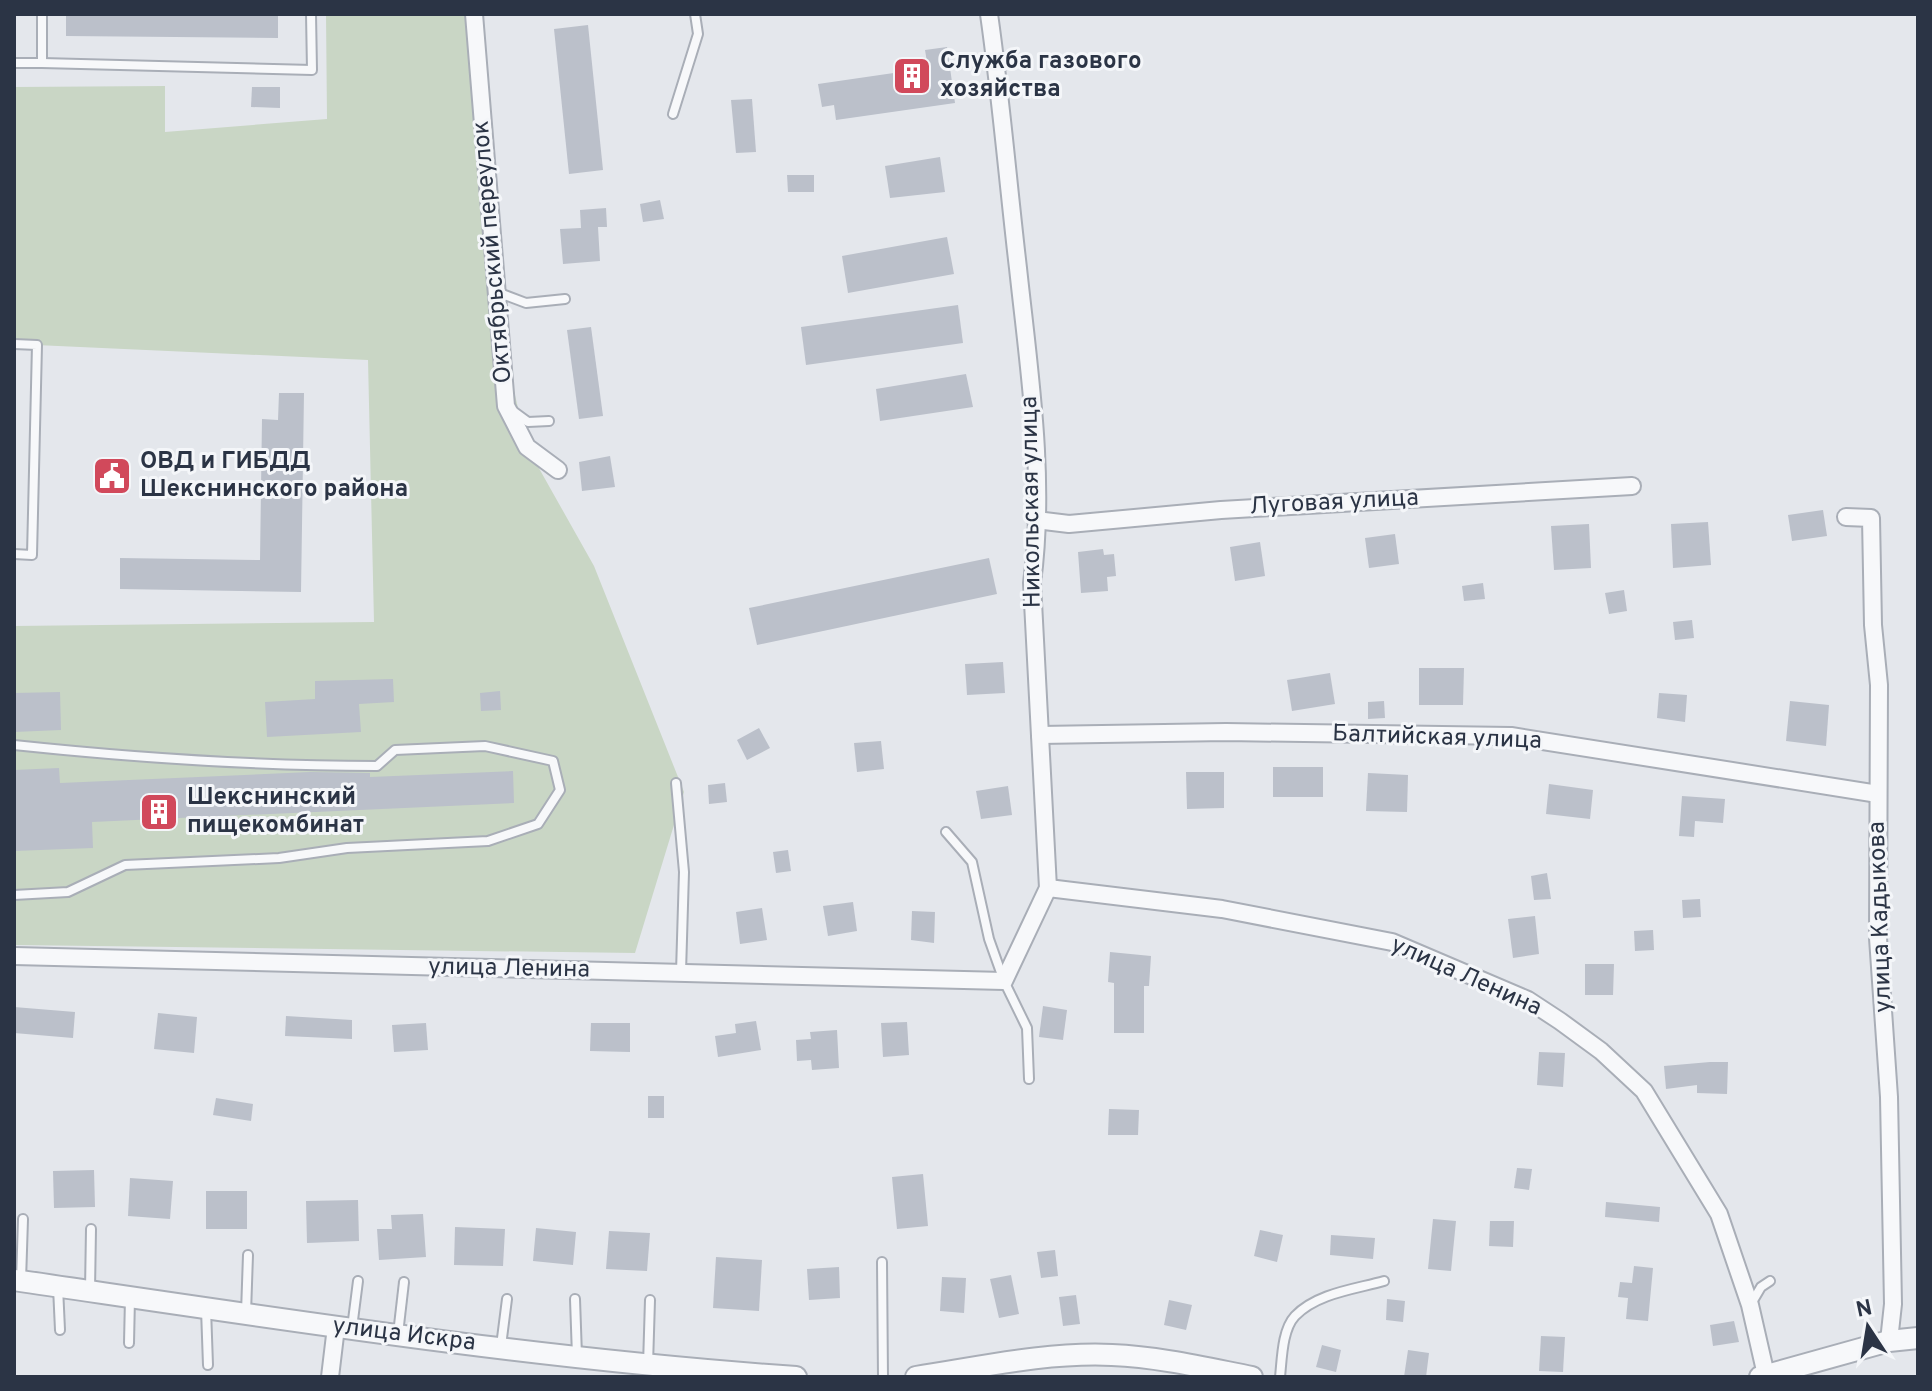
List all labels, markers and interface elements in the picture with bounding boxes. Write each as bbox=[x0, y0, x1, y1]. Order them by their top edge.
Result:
place label: Служба газового хозяйства bbox=[940, 47, 1142, 105]
building icon: Служба газового хозяйства bbox=[891, 55, 933, 97]
street label: Октябрьский переулок bbox=[467, 119, 519, 385]
street label: Никольская улица bbox=[1015, 396, 1049, 608]
place label: ОВД и ГИБДД Шекснинского района bbox=[140, 447, 408, 505]
public building icon: ОВД и ГИБДД Шекснинского района bbox=[91, 455, 133, 497]
street label: Луговая улица bbox=[1249, 484, 1419, 522]
street label: Балтийская улица bbox=[1332, 719, 1542, 757]
place label: Шекснинский пищекомбинат bbox=[187, 783, 364, 841]
building icon: Шекснинский пищекомбинат bbox=[138, 791, 180, 833]
street label: улица Кадыкова bbox=[1863, 821, 1899, 1013]
street label: улица Ленина bbox=[1386, 930, 1546, 1024]
street label: улица Ленина bbox=[428, 953, 590, 985]
north arrow bbox=[1828, 1287, 1908, 1367]
text: N bbox=[1854, 1295, 1875, 1325]
street label: улица Искра bbox=[331, 1311, 477, 1359]

